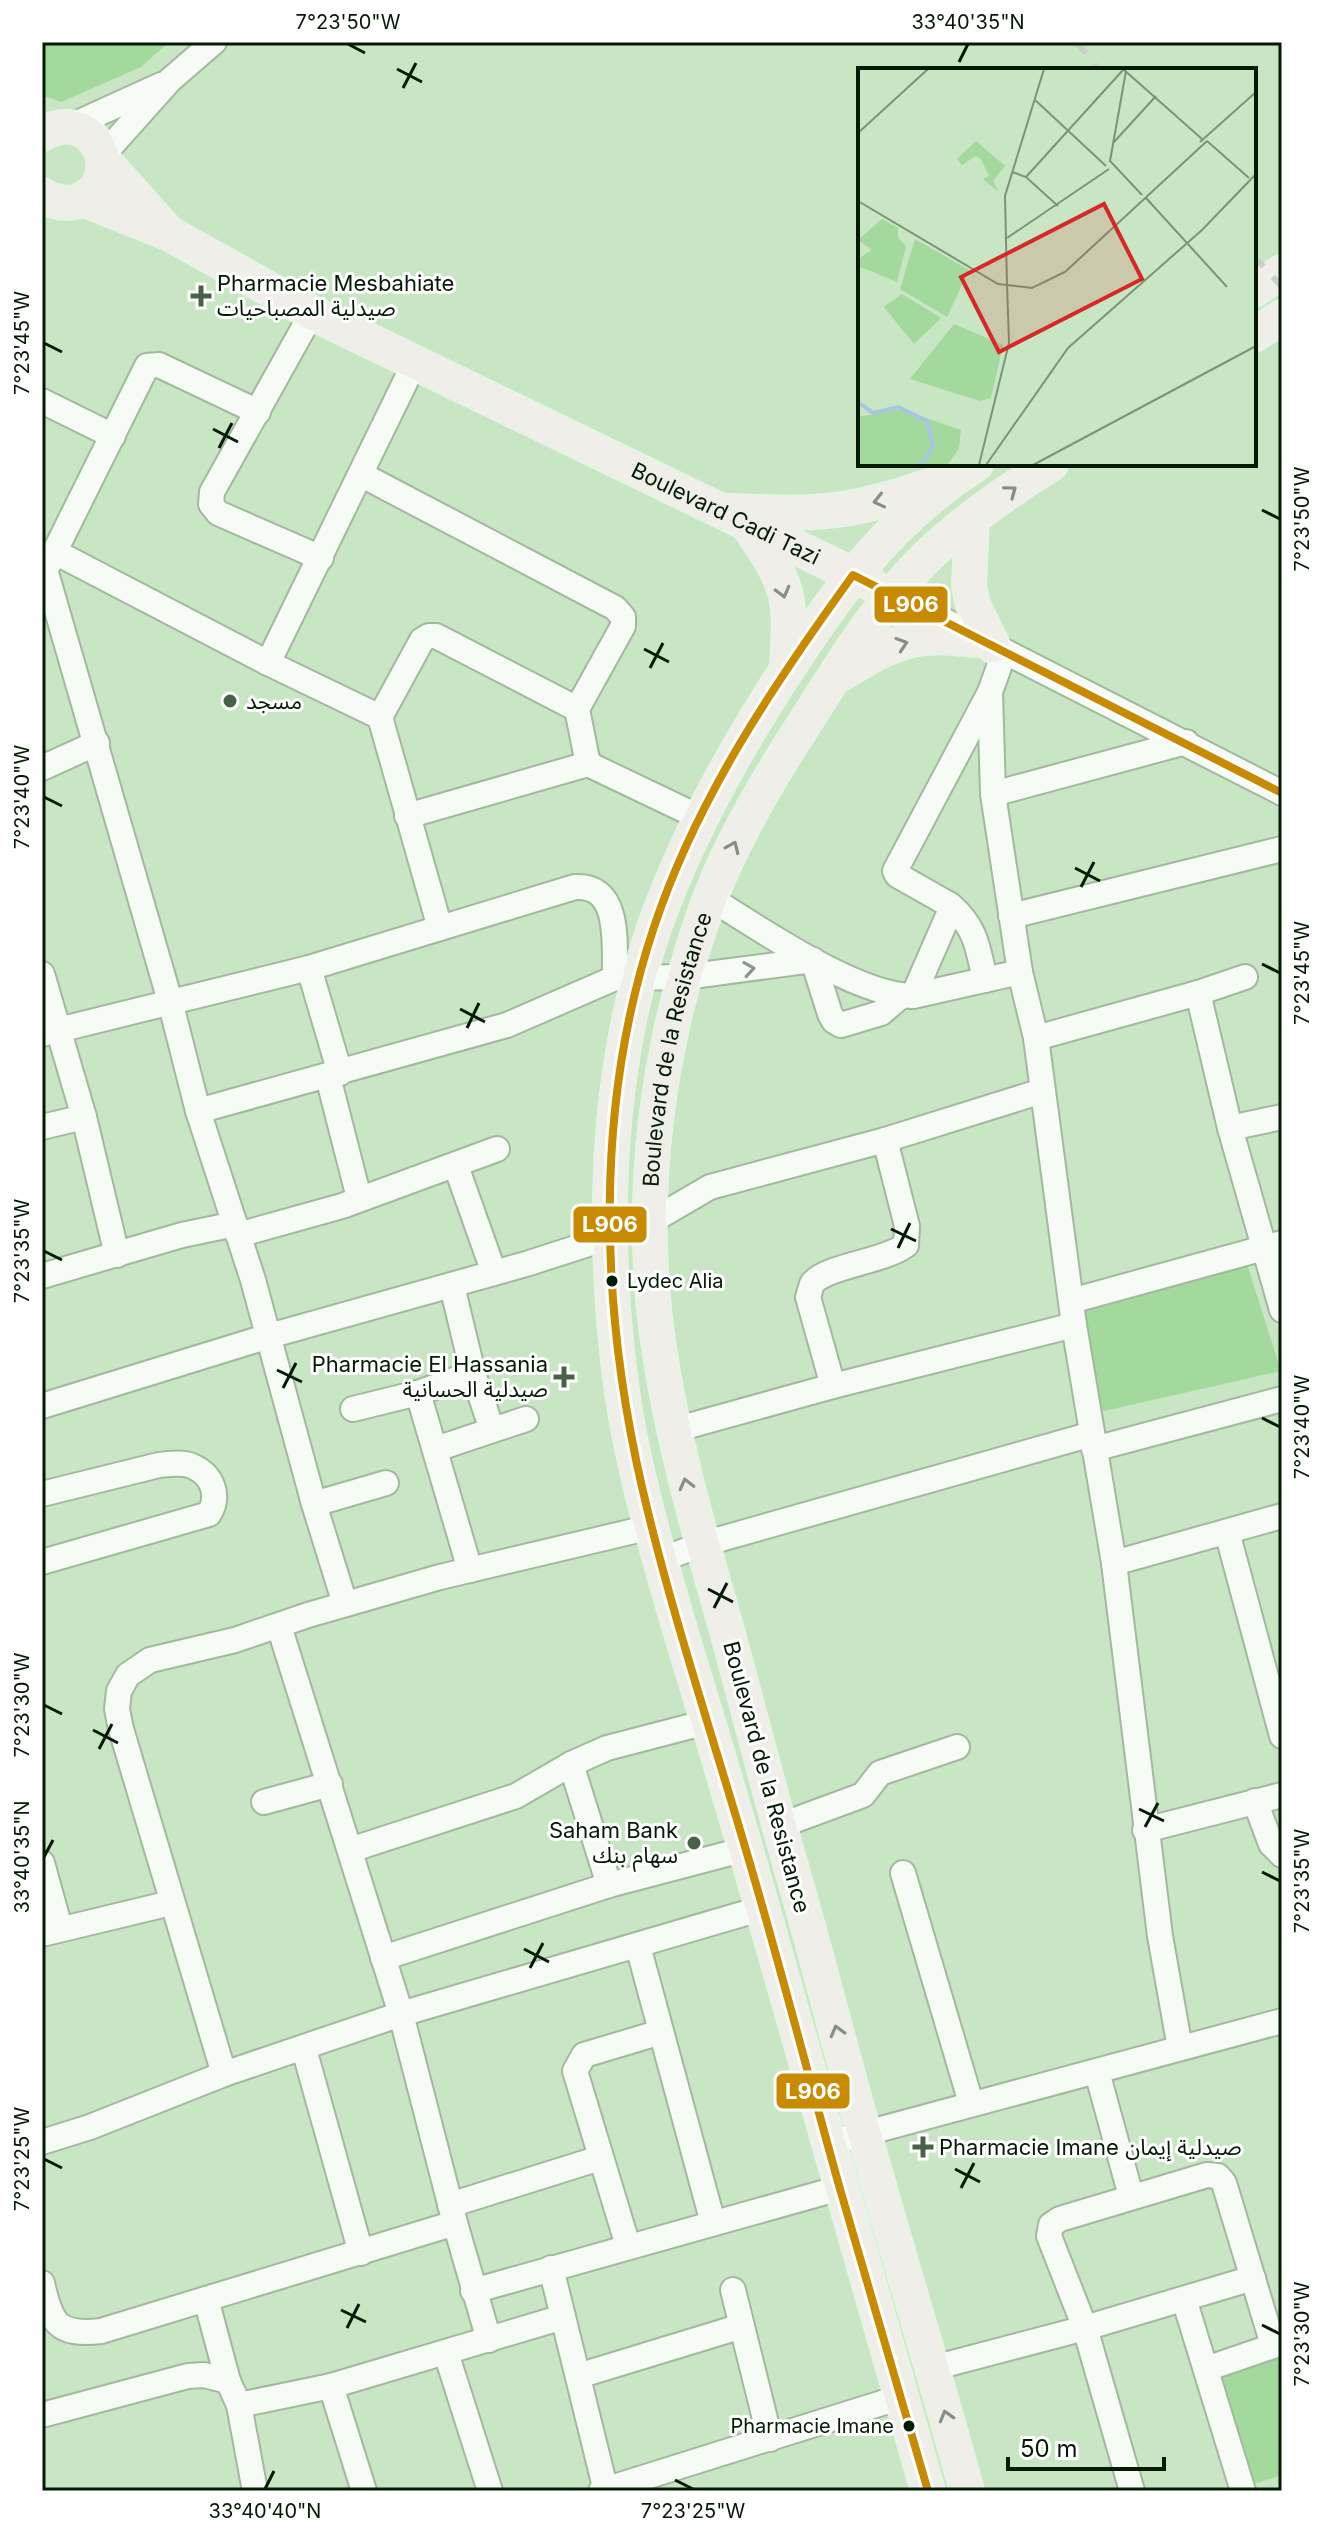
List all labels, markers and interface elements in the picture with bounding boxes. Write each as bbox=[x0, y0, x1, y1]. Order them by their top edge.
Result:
text: 7°23'50"W bbox=[296, 10, 401, 34]
text: 33°40'35"N bbox=[911, 10, 1025, 34]
inset map bbox=[858, 68, 1256, 466]
place label: Pharmacie Mesbahiate صيدلية المصباحيات bbox=[217, 270, 454, 321]
marker: Pharmacie Mesbahiate صيدلية المصباحيات bbox=[192, 287, 210, 305]
text: 7°23'45"W bbox=[10, 291, 34, 395]
street label: Boulevard Cadi Tazi bbox=[627, 457, 824, 570]
text: 7°23'50"W bbox=[1290, 466, 1314, 571]
one-way arrow bbox=[1002, 486, 1017, 500]
one-way arrow bbox=[873, 492, 886, 509]
one-way arrow bbox=[774, 585, 790, 599]
line badge: L906 bbox=[873, 585, 949, 624]
text: L906 bbox=[883, 591, 939, 617]
one-way arrow bbox=[895, 637, 909, 653]
place label: مسجد bbox=[246, 688, 302, 714]
marker: مسجد bbox=[221, 692, 239, 710]
text: 7°23'40"W bbox=[10, 745, 34, 849]
one-way arrow bbox=[724, 841, 740, 855]
street label: Boulevard de la Resistance bbox=[638, 909, 717, 1187]
text: 7°23'45"W bbox=[1290, 921, 1314, 1025]
one-way arrow bbox=[742, 962, 756, 979]
text: 7°23'35"W bbox=[10, 1198, 34, 1303]
line badge: L906 bbox=[572, 1205, 648, 1244]
text: L906 bbox=[582, 1211, 638, 1237]
place label: Lydec Alia bbox=[627, 1269, 723, 1293]
marker: Lydec Alia bbox=[604, 1273, 620, 1289]
place label: Pharmacie El Hassania صيدلية الحسانية bbox=[312, 1351, 548, 1402]
marker: Pharmacie El Hassania صيدلية الحسانية bbox=[555, 1368, 573, 1386]
text: 7°23'40"W bbox=[1290, 1375, 1314, 1479]
one-way arrow bbox=[678, 1477, 695, 1491]
street label: Boulevard de la Resistance bbox=[718, 1638, 816, 1916]
text: 7°23'30"W bbox=[10, 1652, 34, 1757]
text: 33°40'35"N bbox=[10, 1800, 34, 1914]
place label: Saham Bank سهام بنك bbox=[549, 1817, 678, 1872]
text: 7°23'35"W bbox=[1290, 1828, 1314, 1933]
marker: Saham Bank سهام بنك bbox=[685, 1834, 703, 1852]
one-way arrow bbox=[829, 2025, 846, 2039]
line badge: L906 bbox=[775, 2072, 851, 2110]
text: L906 bbox=[785, 2078, 841, 2104]
text: 7°23'25"W bbox=[10, 2107, 34, 2211]
place label: Pharmacie Imane صيدلية إيمان bbox=[939, 2134, 1242, 2162]
marker: Pharmacie Imane صيدلية إيمان bbox=[914, 2138, 932, 2156]
text: 7°23'30"W bbox=[1290, 2281, 1314, 2386]
one-way arrow bbox=[939, 2409, 956, 2423]
place label: Pharmacie Imane bbox=[730, 2414, 894, 2438]
marker: Pharmacie Imane bbox=[901, 2418, 917, 2434]
scale bar bbox=[1008, 2421, 1164, 2471]
text: 50 m bbox=[1020, 2434, 1078, 2463]
text: 33°40'40"N bbox=[209, 2499, 321, 2523]
text: 7°23'25"W bbox=[641, 2499, 745, 2523]

